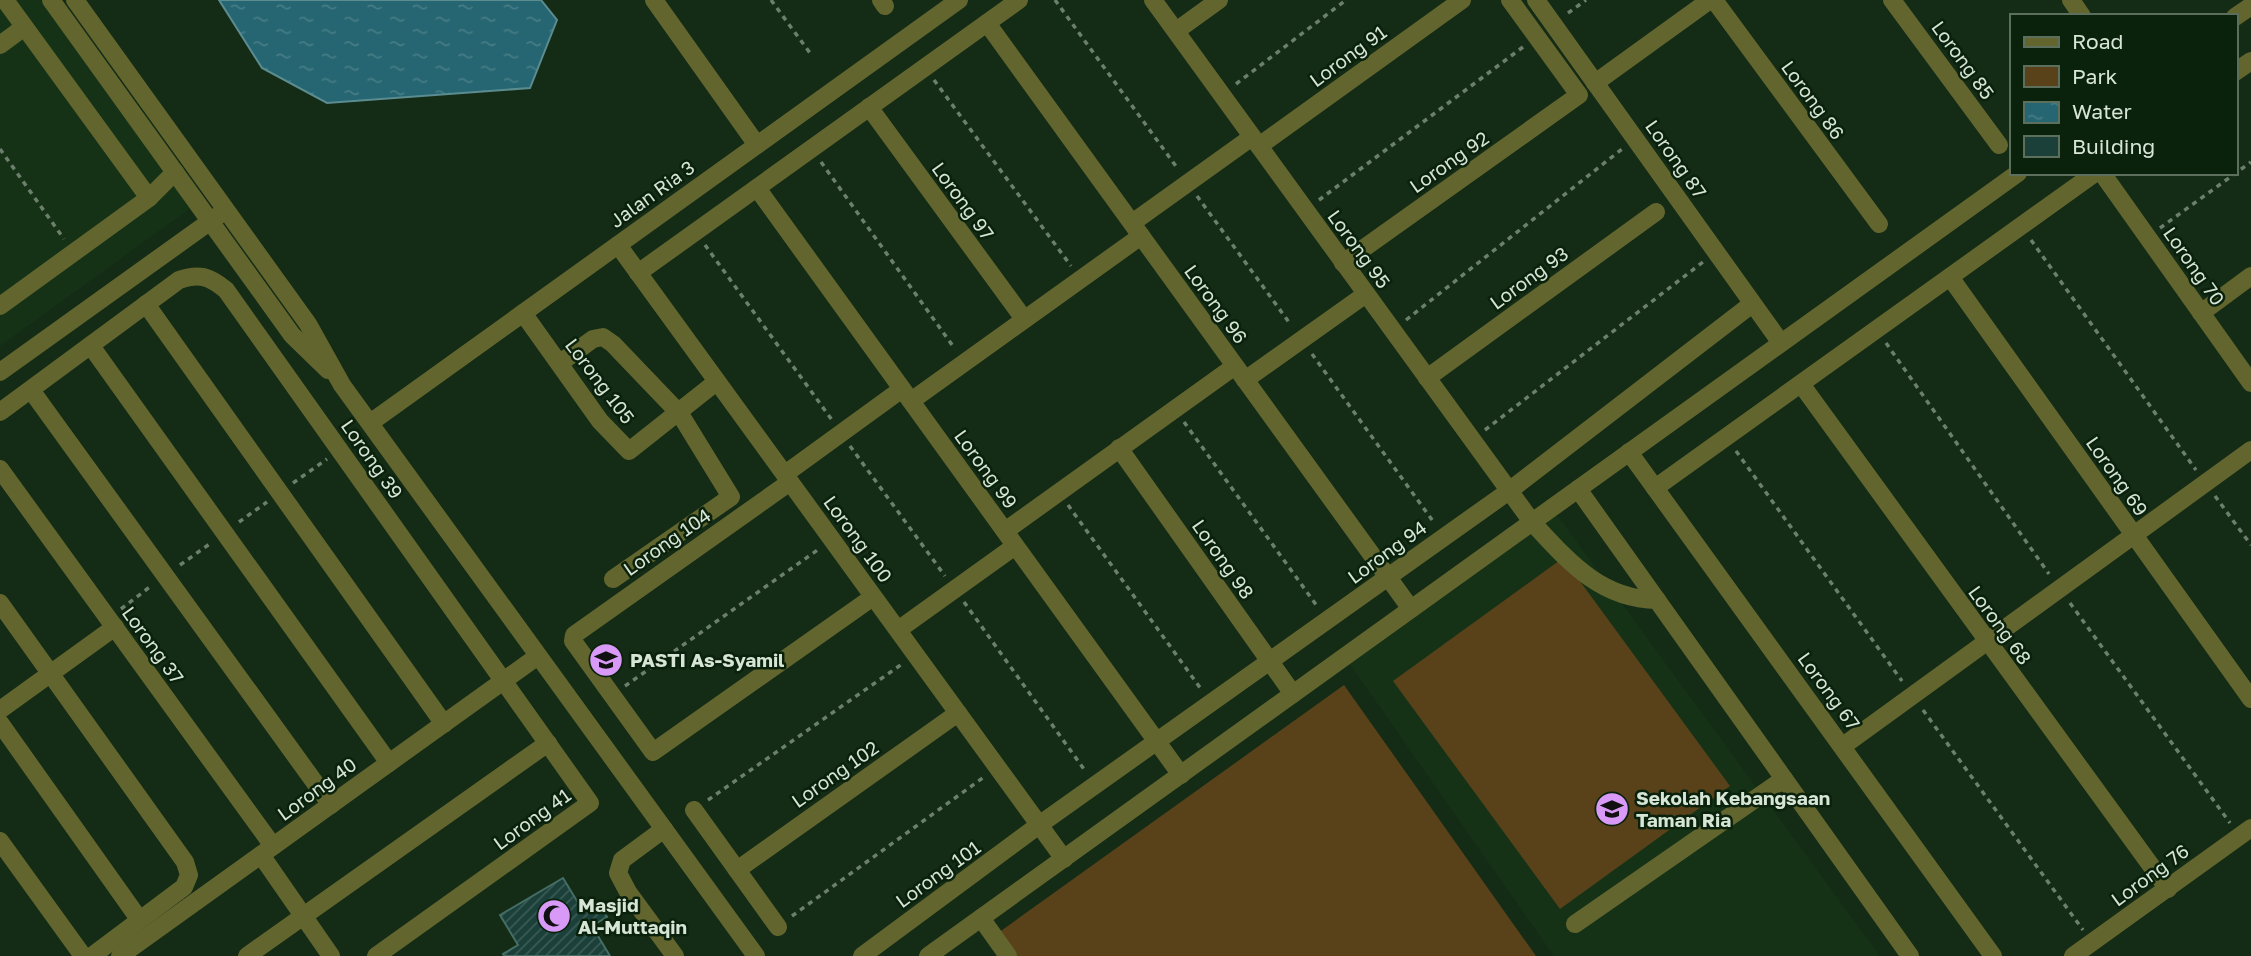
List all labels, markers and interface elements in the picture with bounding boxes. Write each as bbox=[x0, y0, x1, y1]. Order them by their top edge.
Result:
legend bbox=[2010, 14, 2237, 175]
street label: Lorong 85 bbox=[1927, 16, 2000, 103]
street label: Lorong 91 bbox=[1305, 20, 1391, 91]
text: Road bbox=[2072, 28, 2123, 54]
street label: Lorong 86 bbox=[1777, 56, 1850, 144]
text: Park bbox=[2072, 63, 2118, 89]
text: Water bbox=[2072, 98, 2132, 124]
street label: Lorong 87 bbox=[1641, 115, 1712, 202]
street label: Lorong 92 bbox=[1405, 126, 1493, 197]
text: Building bbox=[2072, 133, 2155, 159]
street label: Jalan Ria 3 bbox=[605, 155, 699, 232]
street label: Lorong 97 bbox=[928, 157, 999, 244]
street label: Lorong 95 bbox=[1323, 205, 1396, 292]
street label: Lorong 70 bbox=[2159, 222, 2230, 309]
street label: Lorong 93 bbox=[1485, 241, 1572, 314]
street label: Lorong 96 bbox=[1180, 260, 1253, 348]
street label: Lorong 105 bbox=[561, 334, 640, 428]
street label: Lorong 39 bbox=[337, 415, 408, 503]
street label: Lorong 99 bbox=[950, 425, 1023, 513]
street label: Lorong 69 bbox=[2082, 432, 2153, 520]
street label: Lorong 100 bbox=[819, 491, 898, 587]
street label: Lorong 104 bbox=[619, 503, 715, 580]
street label: Lorong 98 bbox=[1188, 514, 1259, 603]
street label: Lorong 94 bbox=[1343, 515, 1431, 588]
street label: Lorong 68 bbox=[1964, 581, 2037, 669]
street label: Lorong 37 bbox=[118, 602, 189, 688]
school or university icon: PASTI As-Syamil bbox=[587, 641, 625, 679]
street label: Lorong 67 bbox=[1794, 647, 1865, 734]
place label: PASTI As-Syamil bbox=[630, 648, 784, 671]
street label: Lorong 102 bbox=[787, 735, 883, 812]
street label: Lorong 40 bbox=[273, 752, 361, 825]
street label: Lorong 41 bbox=[489, 783, 575, 854]
place label: Sekolah Kebangsaan Taman Ria bbox=[1636, 786, 1830, 831]
school or university icon: Sekolah Kebangsaan Taman Ria bbox=[1593, 790, 1631, 828]
street label: Lorong 101 bbox=[891, 835, 985, 912]
street label: Lorong 76 bbox=[2106, 839, 2193, 910]
place label: Masjid Al-Muttaqin bbox=[578, 893, 687, 938]
mosque icon: Masjid Al-Muttaqin bbox=[535, 897, 573, 935]

